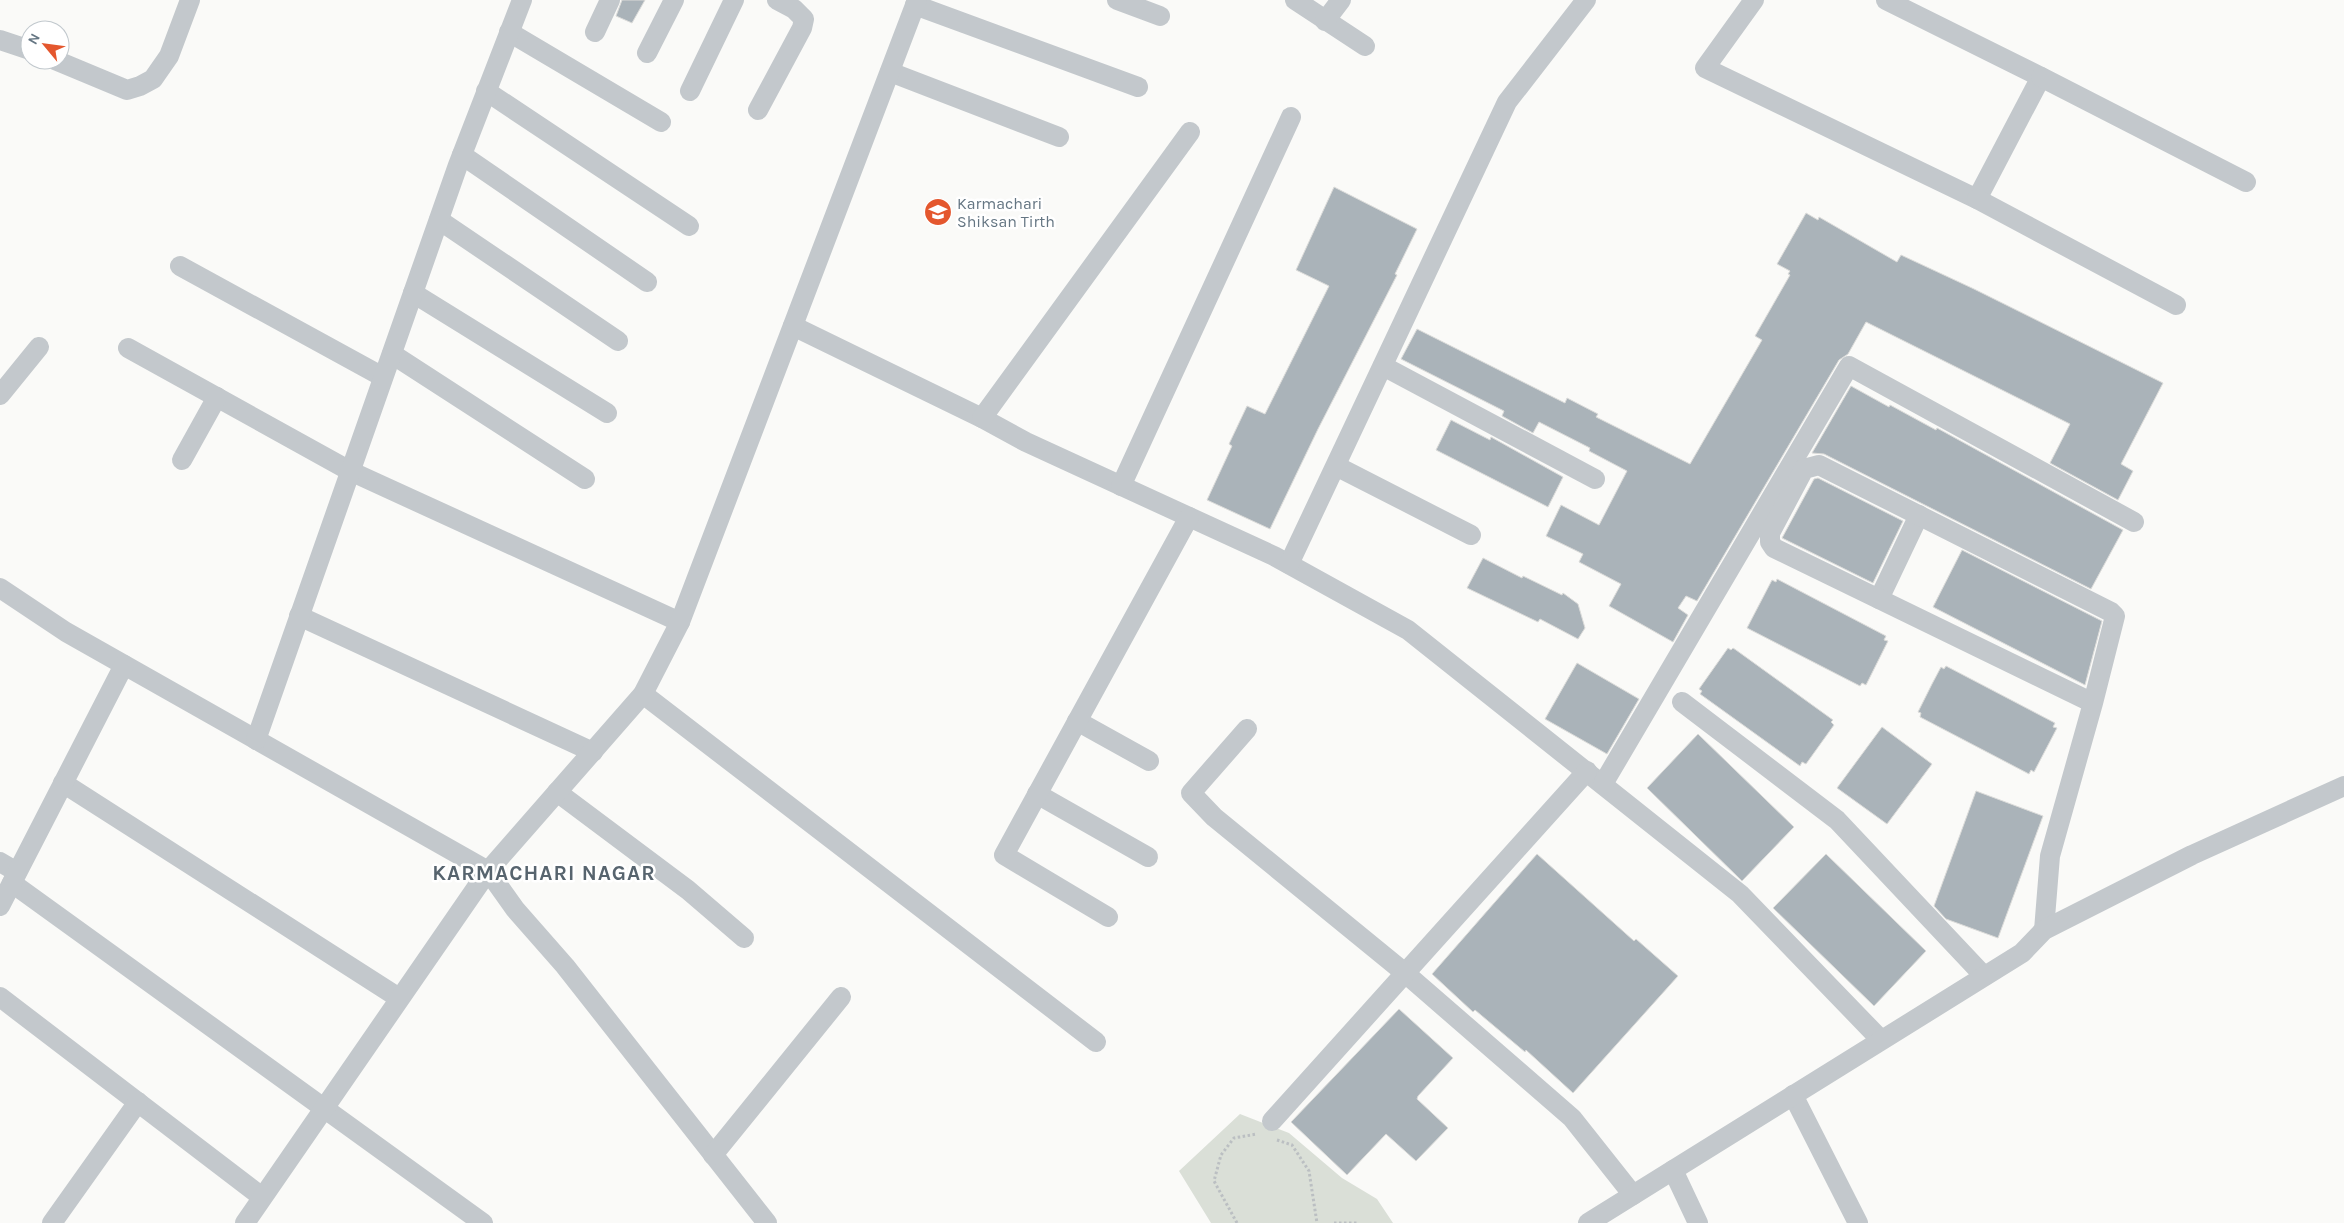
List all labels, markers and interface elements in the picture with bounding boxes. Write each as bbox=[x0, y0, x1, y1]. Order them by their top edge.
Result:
north arrow bbox=[20, 20, 70, 70]
text: N bbox=[24, 30, 44, 47]
place label: Karmachari Shiksan Tirth bbox=[957, 194, 1055, 231]
school or university icon: Karmachari Shiksan Tirth bbox=[923, 197, 953, 227]
district label: KARMACHARI NAGAR bbox=[432, 861, 656, 885]

